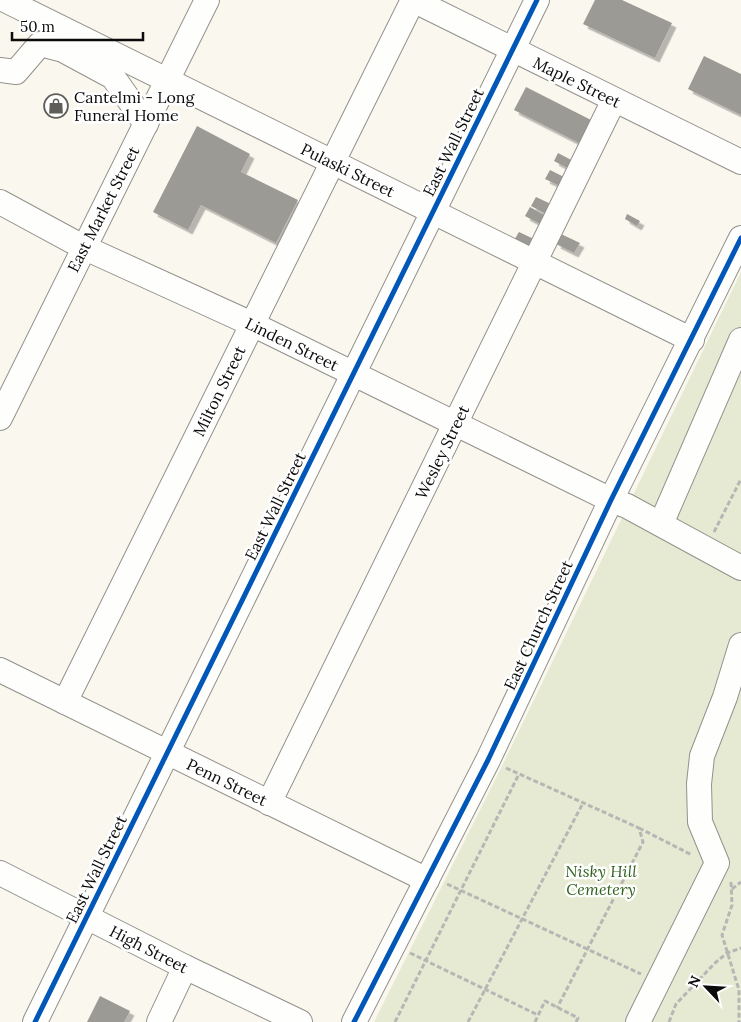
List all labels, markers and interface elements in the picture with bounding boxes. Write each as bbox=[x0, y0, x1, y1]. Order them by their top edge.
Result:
scale bar bbox=[12, 10, 144, 42]
text: 50 m bbox=[20, 17, 55, 36]
street label: Maple Street bbox=[530, 52, 625, 112]
street label: East Wall Street bbox=[418, 84, 488, 199]
place label: Cantelmi - Long Funeral Home bbox=[74, 87, 196, 125]
shop icon: Cantelmi - Long Funeral Home bbox=[43, 93, 69, 119]
street label: Pulaski Street bbox=[298, 139, 399, 202]
street label: East Market Street bbox=[63, 142, 144, 275]
street label: Linden Street bbox=[242, 313, 342, 375]
street label: Milton Street bbox=[188, 342, 250, 440]
street label: Wesley Street bbox=[411, 401, 474, 502]
street label: East Wall Street bbox=[240, 448, 310, 563]
street label: East Church Street bbox=[499, 556, 577, 693]
street label: Penn Street bbox=[183, 754, 271, 810]
street label: East Wall Street bbox=[61, 811, 131, 926]
park label: Nisky Hill Cemetery bbox=[565, 861, 637, 899]
street label: High Street bbox=[106, 921, 192, 978]
north arrow bbox=[681, 962, 731, 1012]
text: N bbox=[684, 973, 705, 990]

